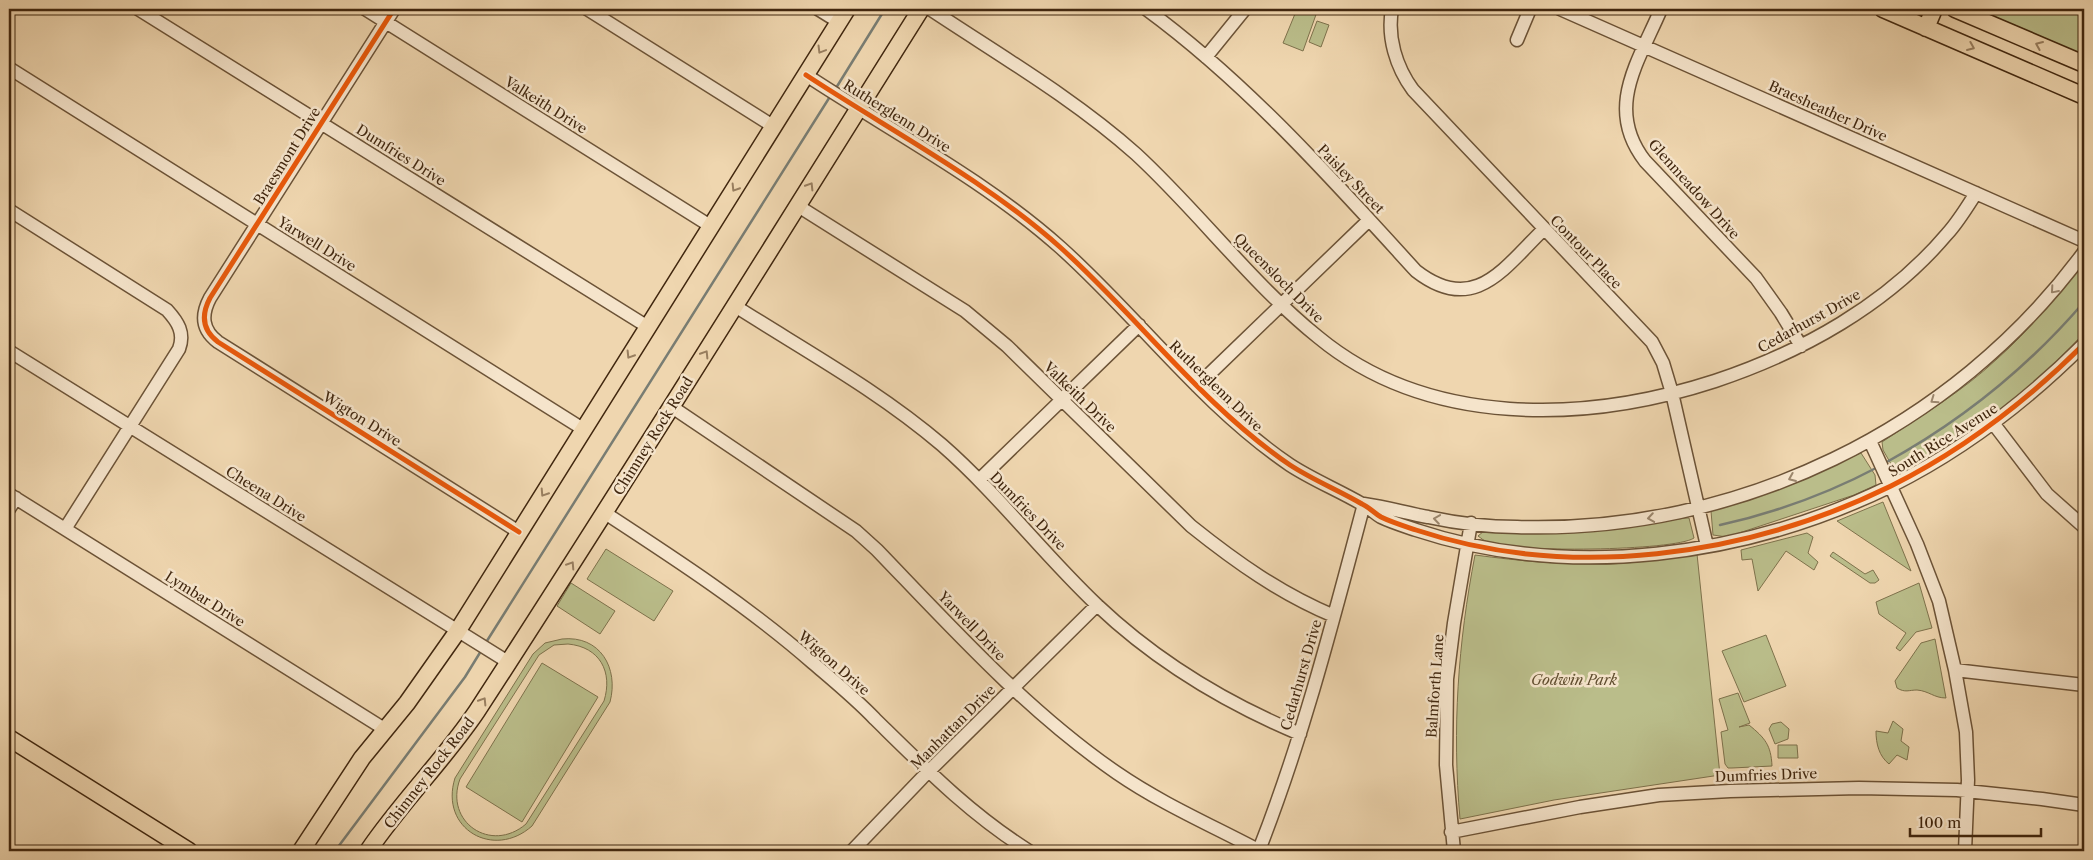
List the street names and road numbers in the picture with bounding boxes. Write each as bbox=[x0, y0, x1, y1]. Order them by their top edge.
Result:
street label: Valkeith Drive bbox=[501, 72, 591, 138]
street label: Rutherglenn Drive bbox=[840, 76, 954, 156]
street label: Braesheather Drive bbox=[1766, 77, 1890, 145]
street label: Braesmont Drive bbox=[250, 103, 324, 208]
street label: Dumfries Drive bbox=[353, 120, 449, 190]
street label: Glenmeadow Drive bbox=[1644, 135, 1744, 243]
street label: Paisley Street bbox=[1314, 141, 1389, 217]
street label: Contour Place bbox=[1546, 211, 1626, 293]
street label: Yarwell Drive bbox=[273, 212, 360, 275]
street label: Queensloch Drive bbox=[1230, 229, 1328, 327]
street label: Cedarhurst Drive bbox=[1754, 285, 1864, 357]
street label: Rutherglenn Drive bbox=[1165, 337, 1267, 435]
street label: Valkeith Drive bbox=[1039, 357, 1120, 436]
street label: Chimney Rock Road bbox=[609, 373, 697, 499]
street label: Wigton Drive bbox=[318, 387, 405, 450]
street label: South Rice Avenue bbox=[1885, 399, 2001, 481]
street label: Cheena Drive bbox=[222, 462, 310, 526]
street label: Dumfries Drive bbox=[986, 468, 1070, 554]
street label: Lymbar Drive bbox=[162, 567, 248, 631]
street label: Yarwell Drive bbox=[934, 587, 1010, 664]
street label: Cedarhurst Drive bbox=[1277, 617, 1326, 733]
street label: Wigton Drive bbox=[794, 626, 874, 699]
street label: Balmforth Lane bbox=[1422, 633, 1448, 739]
street label: Manhattan Drive bbox=[907, 681, 999, 773]
street label: Chimney Rock Road bbox=[380, 713, 478, 832]
street label: Dumfries Drive bbox=[1715, 764, 1818, 786]

